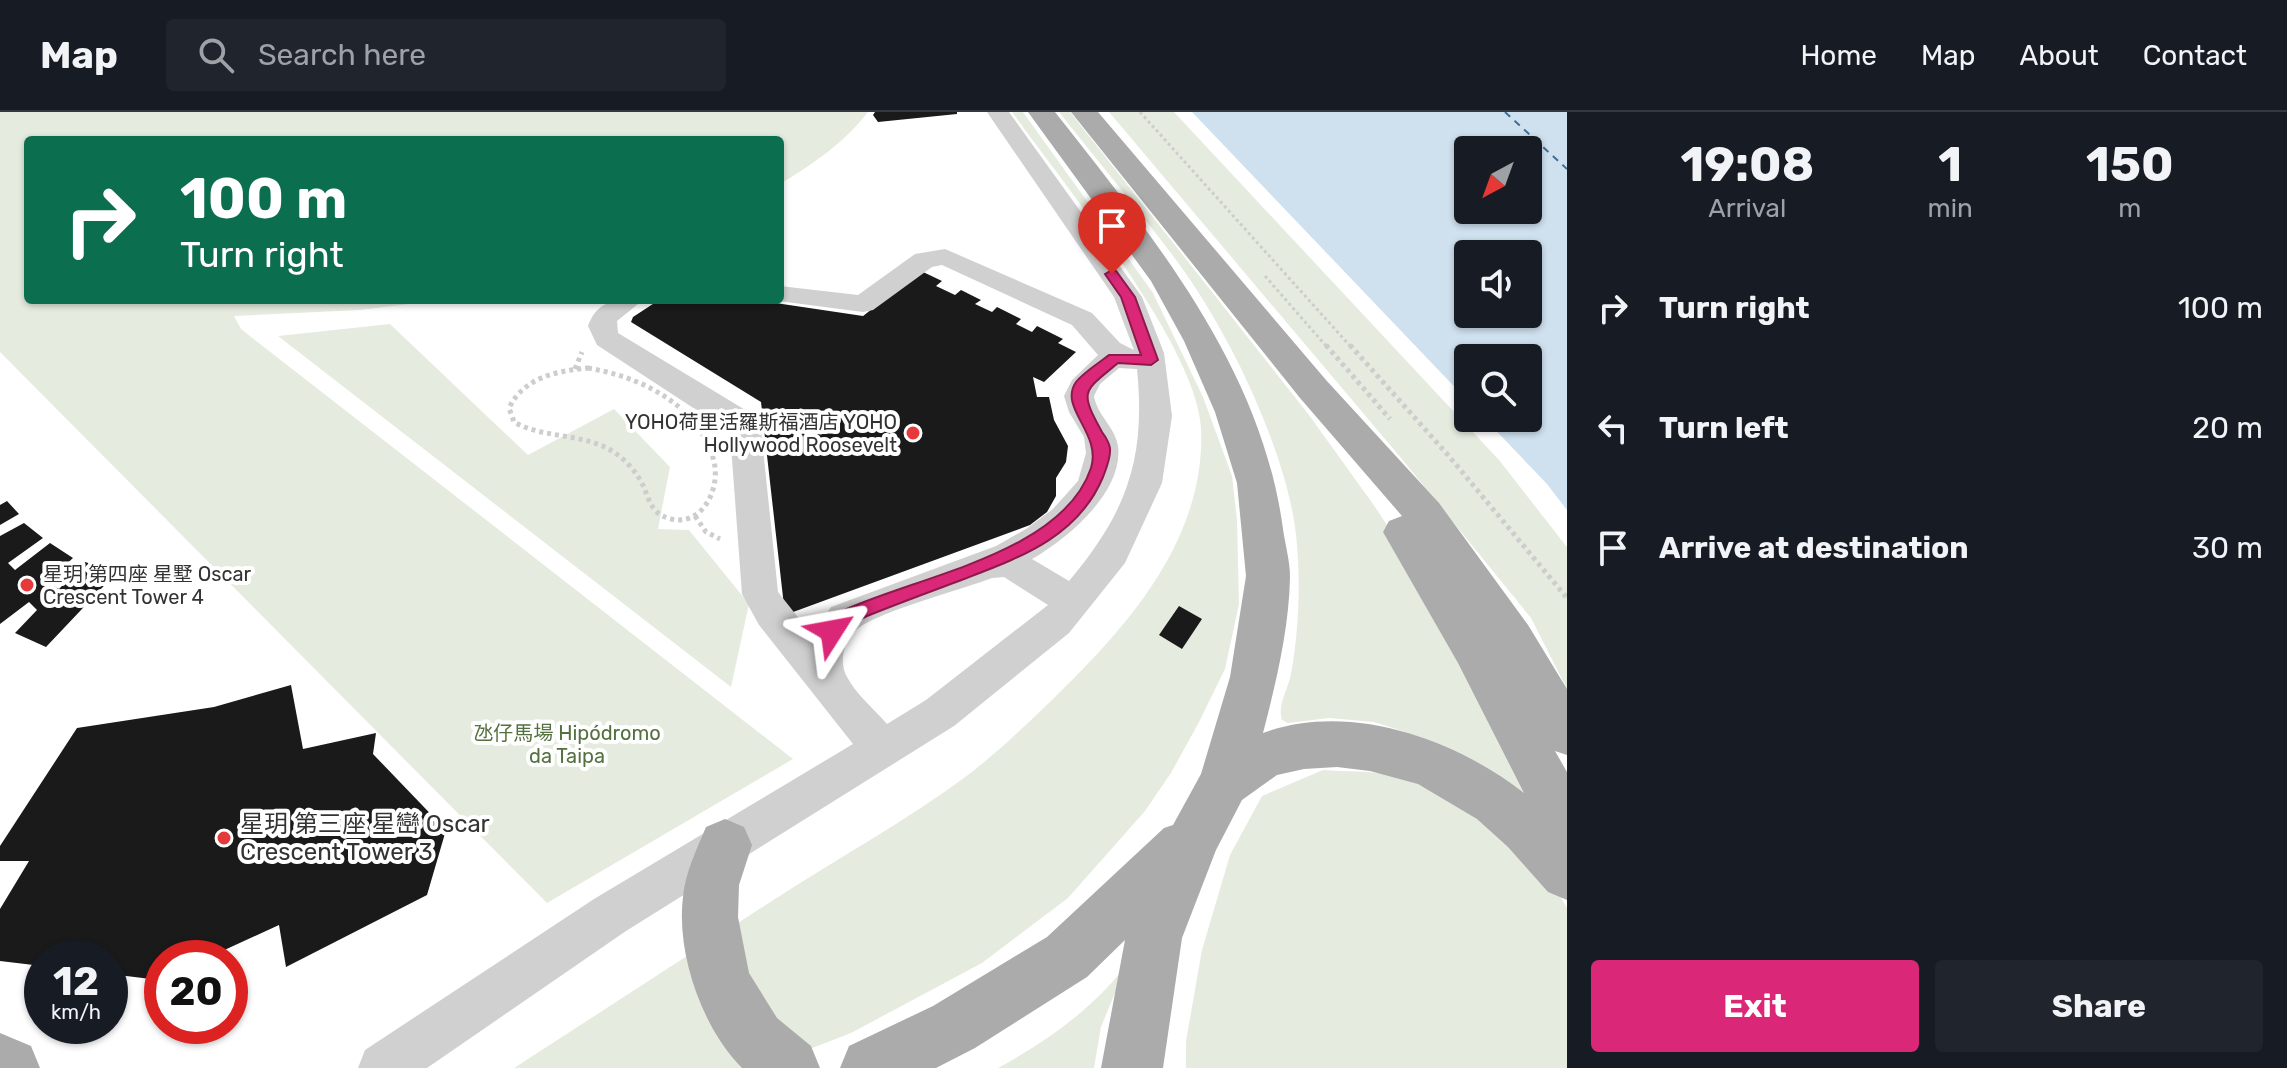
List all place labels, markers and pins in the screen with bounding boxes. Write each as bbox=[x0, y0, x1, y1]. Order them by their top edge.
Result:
pin bbox=[1078, 192, 1146, 274]
place label: YOHO荷里活羅斯福酒店 YOHO Hollywood Roosevelt bbox=[625, 410, 897, 457]
marker: YOHO荷里活羅斯福酒店 YOHO Hollywood Roosevelt bbox=[904, 424, 922, 442]
place label: 星玥 第四座 星墅 Oscar Crescent Tower 4 bbox=[43, 562, 252, 609]
marker: 星玥 第四座 星墅 Oscar Crescent Tower 4 bbox=[18, 576, 36, 594]
place label: 星玥 第三座 星巒 Oscar Crescent Tower 3 bbox=[240, 810, 490, 866]
marker: 星玥 第三座 星巒 Oscar Crescent Tower 3 bbox=[215, 829, 233, 847]

